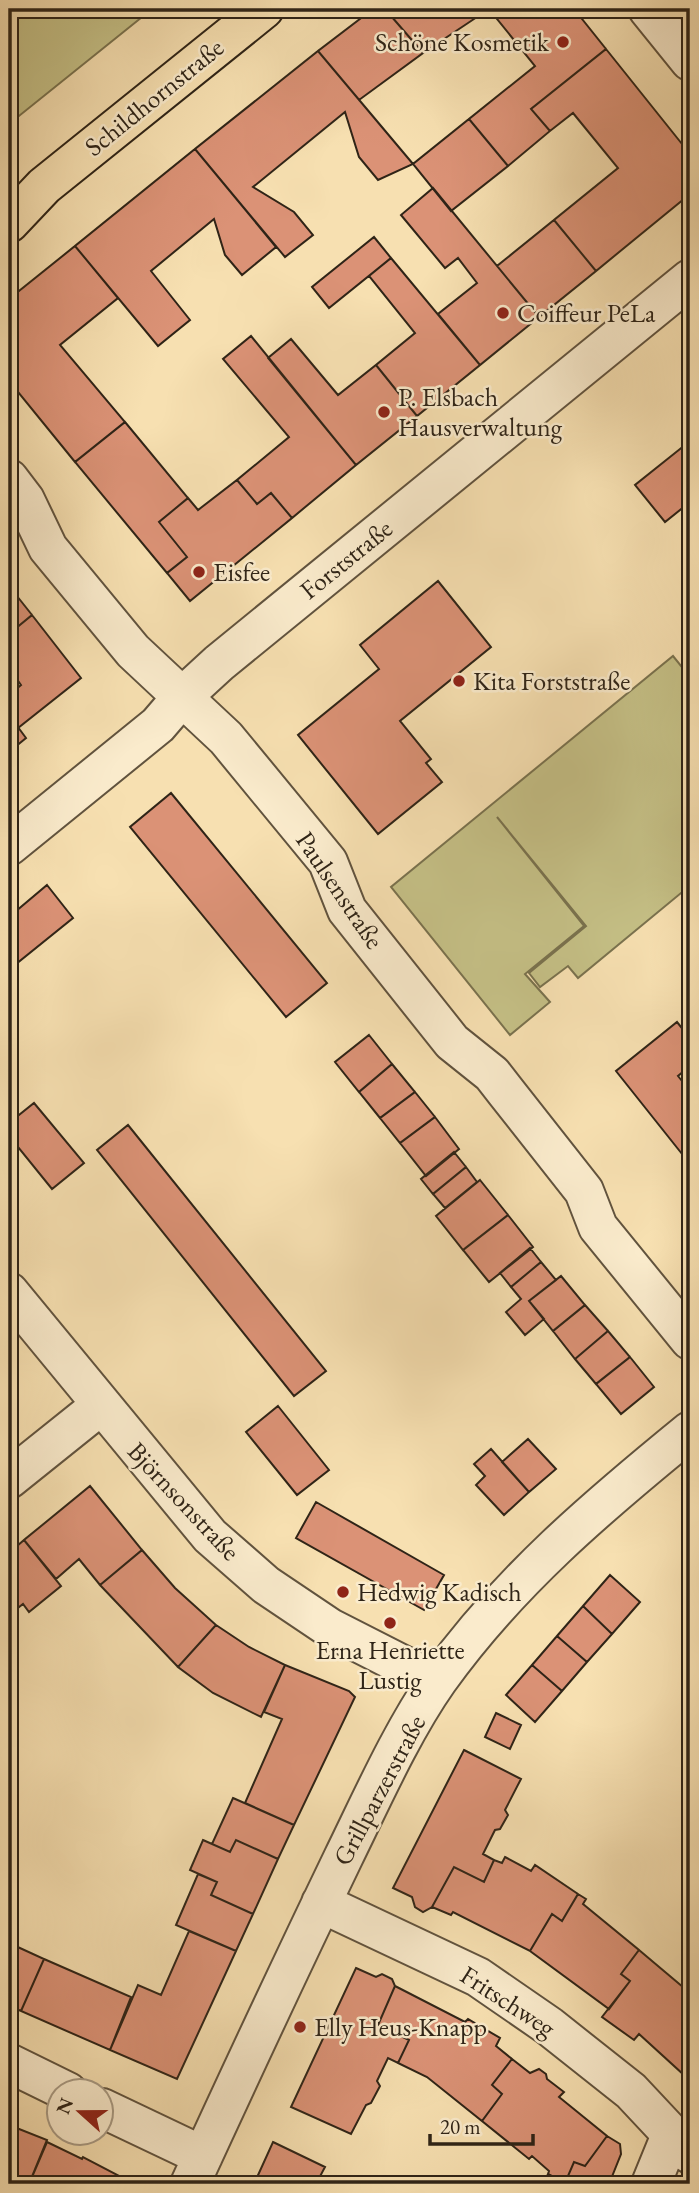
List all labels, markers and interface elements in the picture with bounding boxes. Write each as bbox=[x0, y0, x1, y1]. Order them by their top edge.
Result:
place label: Schöne Kosmetik bbox=[375, 25, 550, 59]
street label: Schildhornstraße bbox=[77, 30, 231, 164]
marker: Schöne Kosmetik bbox=[555, 34, 571, 50]
place label: Coiffeur PeLa bbox=[517, 296, 656, 330]
marker: Coiffeur PeLa bbox=[495, 305, 511, 321]
place label: P. Elsbach Hausverwaltung bbox=[398, 380, 563, 444]
marker: P. Elsbach Hausverwaltung bbox=[376, 404, 392, 420]
street label: Forststraße bbox=[293, 511, 399, 607]
place label: Eisfee bbox=[213, 555, 270, 589]
marker: Eisfee bbox=[191, 564, 207, 580]
place label: Kita Forststraße bbox=[473, 664, 630, 698]
marker: Kita Forststraße bbox=[451, 673, 467, 689]
street label: Paulsenstraße bbox=[288, 825, 392, 955]
street label: Björnsonstraße bbox=[120, 1434, 248, 1568]
place label: Hedwig Kadisch bbox=[357, 1575, 522, 1609]
marker: Hedwig Kadisch bbox=[335, 1584, 351, 1600]
marker: Erna Henriette Lustig bbox=[382, 1615, 398, 1631]
place label: Erna Henriette Lustig bbox=[315, 1633, 465, 1697]
street label: Grillparzerstraße bbox=[325, 1709, 433, 1871]
street label: Fritschweg bbox=[454, 1958, 563, 2045]
place label: Elly Heus-Knapp bbox=[314, 2010, 487, 2044]
marker: Elly Heus-Knapp bbox=[292, 2019, 308, 2035]
north arrow bbox=[46, 2078, 116, 2148]
text: N bbox=[50, 2094, 79, 2118]
scale bar bbox=[430, 2102, 533, 2146]
text: 20 m bbox=[440, 2113, 481, 2140]

